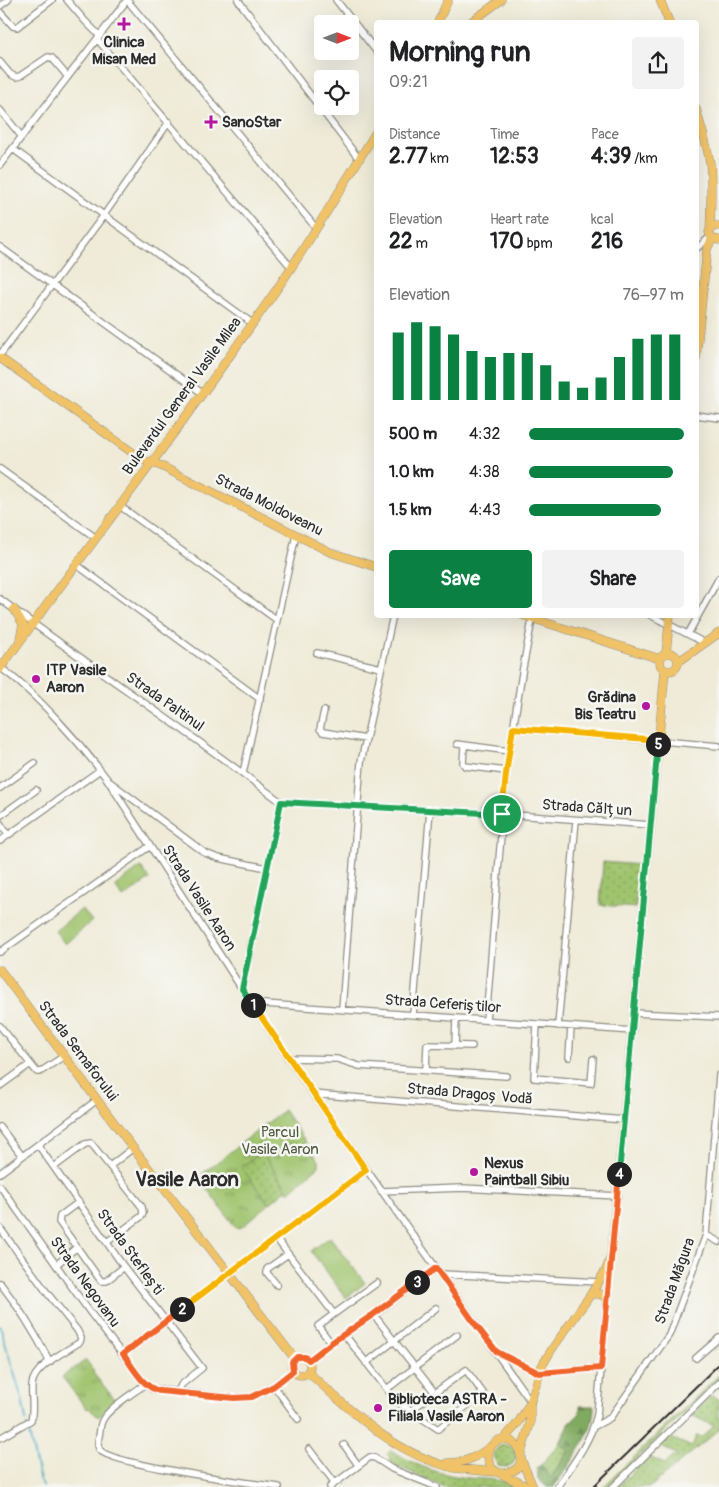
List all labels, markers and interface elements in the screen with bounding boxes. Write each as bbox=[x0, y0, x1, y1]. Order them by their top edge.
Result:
north arrow bbox=[314, 15, 359, 60]
map controls bbox=[314, 15, 359, 115]
marker: Clinica Misan Med bbox=[117, 17, 131, 31]
place label: Clinica Misan Med bbox=[92, 33, 156, 69]
text: Morning run bbox=[389, 35, 531, 70]
button: share bbox=[632, 37, 684, 89]
button: locate bbox=[314, 70, 359, 115]
text: 09:21 bbox=[389, 72, 428, 92]
place label: SanoStar bbox=[222, 113, 282, 132]
marker: SanoStar bbox=[204, 115, 218, 129]
text: Distance bbox=[389, 126, 440, 143]
text: Time bbox=[490, 126, 519, 143]
text: Pace bbox=[591, 126, 619, 143]
text: 2.77 bbox=[389, 143, 428, 170]
text: 12:53 bbox=[490, 143, 539, 170]
text: 4:39 bbox=[591, 143, 631, 170]
text: km bbox=[428, 150, 449, 167]
text: /km bbox=[631, 150, 658, 167]
text: Elevation bbox=[389, 211, 442, 228]
text: Heart rate bbox=[490, 211, 549, 228]
text: kcal bbox=[591, 211, 614, 228]
text: 22 bbox=[389, 228, 412, 255]
text: 170 bbox=[490, 228, 524, 255]
text: 216 bbox=[591, 228, 623, 255]
text: m bbox=[412, 235, 428, 252]
text: bpm bbox=[524, 235, 553, 252]
text: Elevation bbox=[389, 285, 450, 305]
text: 76–97 m bbox=[622, 285, 684, 305]
street label: Bulevardul General Vasile Milea bbox=[118, 313, 246, 479]
text: 500 m bbox=[389, 424, 437, 444]
text: 4:32 bbox=[469, 424, 500, 444]
text: 1.0 km bbox=[389, 462, 434, 482]
text: 4:38 bbox=[469, 462, 500, 482]
street label: Strada Moldoveanu bbox=[212, 470, 326, 540]
text: 1.5 km bbox=[389, 500, 432, 520]
text: 4:43 bbox=[469, 500, 501, 520]
button: Save bbox=[389, 550, 532, 608]
button: Share bbox=[542, 550, 684, 608]
place label: ITP Vasile Aaron bbox=[46, 661, 107, 697]
street label: Strada Paltinul bbox=[122, 668, 208, 736]
marker: ITP Vasile Aaron bbox=[30, 673, 42, 685]
place label: Grădina Bis Teatru bbox=[575, 688, 636, 724]
marker: Grădina Bis Teatru bbox=[640, 700, 652, 712]
pin: 5 bbox=[646, 732, 670, 756]
text: 5 bbox=[655, 736, 662, 753]
pin bbox=[481, 793, 523, 835]
street label: Strada Călțun bbox=[541, 795, 633, 821]
icon: arrive bbox=[488, 800, 516, 828]
street label: Strada Vasile Aaron bbox=[158, 841, 240, 955]
street label: Strada Ceferiștilor bbox=[384, 990, 502, 1018]
pin: 1 bbox=[240, 992, 266, 1018]
street label: Strada Semaforului bbox=[34, 997, 122, 1105]
text: 1 bbox=[251, 997, 256, 1014]
street label: Strada Dragoș Vodă bbox=[406, 1079, 534, 1109]
park label: Parcul Vasile Aaron bbox=[241, 1123, 319, 1159]
place label: Nexus Paintball Sibiu bbox=[484, 1154, 570, 1190]
pin: 4 bbox=[606, 1162, 632, 1186]
marker: Nexus Paintball Sibiu bbox=[468, 1166, 480, 1178]
text: 4 bbox=[615, 1166, 624, 1183]
district label: Vasile Aaron bbox=[135, 1167, 239, 1192]
street label: Strada Steflești bbox=[92, 1205, 168, 1299]
street label: Strada Negovanu bbox=[46, 1233, 124, 1331]
street label: Strada Măgura bbox=[651, 1235, 699, 1327]
pin: 3 bbox=[404, 1270, 430, 1294]
text: 3 bbox=[414, 1274, 421, 1291]
pin: 2 bbox=[170, 1296, 194, 1322]
text: 2 bbox=[179, 1301, 186, 1318]
place label: Biblioteca ASTRA - Filiala Vasile Aaron bbox=[388, 1390, 508, 1426]
marker: Biblioteca ASTRA - Filiala Vasile Aaron bbox=[372, 1402, 384, 1414]

